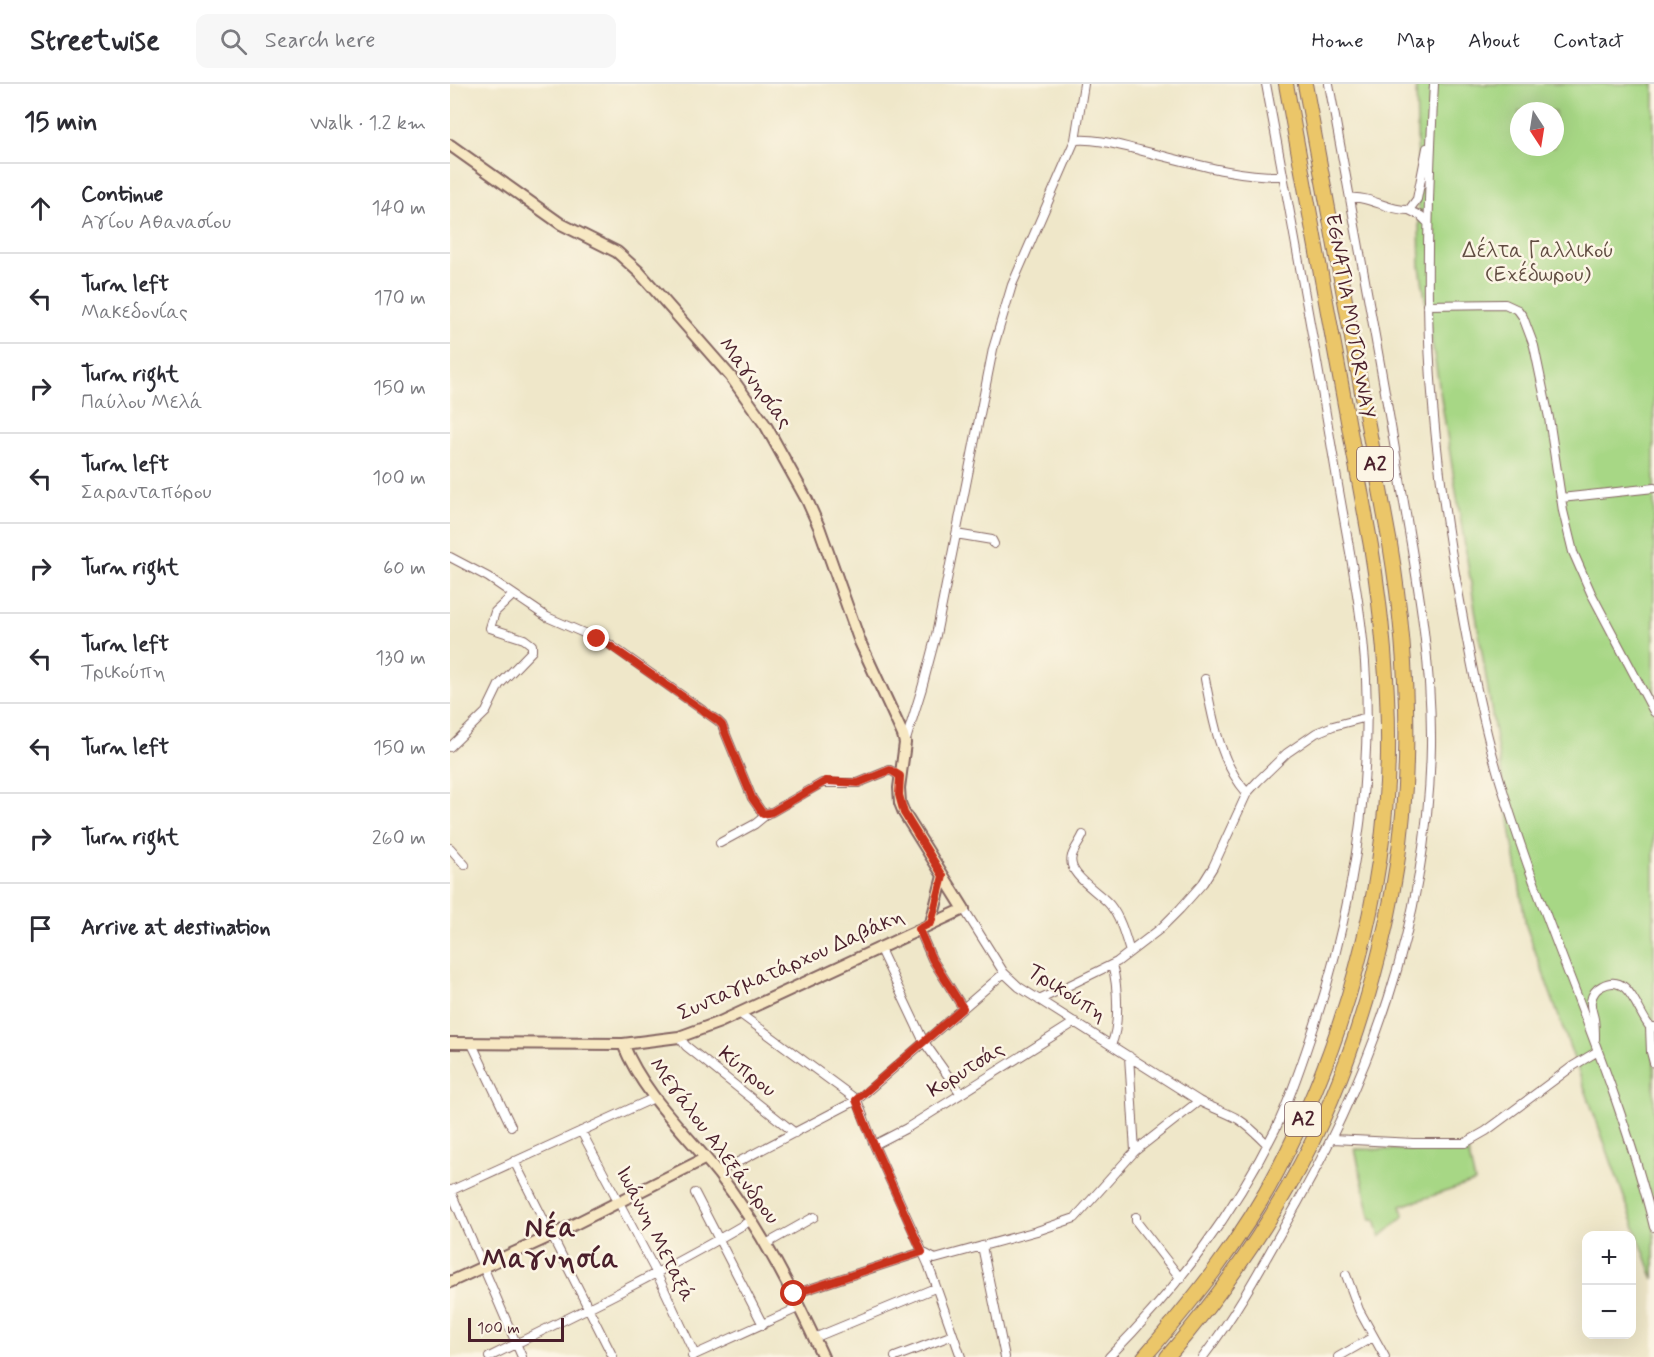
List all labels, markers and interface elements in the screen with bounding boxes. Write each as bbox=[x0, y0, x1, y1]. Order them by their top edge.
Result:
search box bbox=[196, 14, 616, 68]
text: Streetwise bbox=[30, 23, 160, 60]
icon: search bbox=[217, 25, 250, 58]
text: Search here bbox=[265, 27, 375, 55]
text: Home bbox=[1312, 27, 1364, 55]
text: Map bbox=[1397, 27, 1435, 55]
text: About bbox=[1468, 27, 1520, 55]
text: Contact bbox=[1553, 27, 1624, 55]
north arrow bbox=[1510, 102, 1564, 156]
text: 15 min bbox=[24, 106, 98, 140]
text: Walk · 1.2 km bbox=[310, 110, 426, 137]
text: Continue bbox=[81, 181, 163, 209]
icon: ahead bbox=[24, 192, 57, 225]
text: 140 m bbox=[372, 195, 426, 222]
text: Αγίου Αθανασίου bbox=[81, 209, 231, 236]
street label: EGNATIA MOTORWAY bbox=[1318, 212, 1382, 421]
park label: Δέλτα Γαλλικού (Εχέδωρου) bbox=[1462, 236, 1614, 289]
text: Turn left bbox=[81, 271, 169, 299]
icon: left bbox=[24, 282, 57, 315]
text: 170 m bbox=[374, 285, 426, 312]
text: Μακεδονίας bbox=[81, 299, 188, 326]
street label: Μαγνησίας bbox=[712, 332, 798, 434]
text: Turn right bbox=[81, 361, 179, 389]
icon: right bbox=[24, 372, 57, 405]
text: 150 m bbox=[373, 375, 426, 402]
text: Παύλου Μελά bbox=[81, 389, 202, 416]
road number: Α2 bbox=[1357, 447, 1393, 481]
text: Turn left bbox=[81, 451, 169, 479]
icon: left bbox=[24, 462, 57, 495]
text: 100 m bbox=[372, 465, 426, 492]
text: Σαρανταπόρου bbox=[81, 479, 212, 506]
icon: right bbox=[24, 552, 57, 585]
text: Turn right bbox=[81, 554, 179, 582]
text: 60 m bbox=[383, 555, 426, 582]
route end bbox=[583, 625, 609, 651]
text: Turn left bbox=[81, 631, 169, 659]
icon: left bbox=[24, 642, 57, 675]
text: 130 m bbox=[375, 645, 426, 672]
text: Τρικούπη bbox=[81, 659, 166, 686]
icon: left bbox=[24, 732, 57, 765]
text: Turn left bbox=[81, 734, 169, 762]
text: 150 m bbox=[373, 735, 426, 762]
icon: right bbox=[24, 822, 57, 855]
text: Turn right bbox=[81, 824, 179, 852]
text: 260 m bbox=[372, 825, 426, 852]
street label: Συνταγματάρχου Δαβάκη bbox=[673, 902, 909, 1028]
icon: arrive bbox=[24, 912, 57, 945]
text: Arrive at destination bbox=[81, 914, 271, 942]
street label: Τρικούπη bbox=[1022, 957, 1112, 1029]
street label: Κορυτσάς bbox=[922, 1035, 1010, 1105]
street label: Κύπρου bbox=[712, 1040, 782, 1104]
street label: Μεγάλου Αλεξάνδρου bbox=[642, 1052, 786, 1230]
road number: Α2 bbox=[1285, 1102, 1321, 1136]
street label: Ιωάννη Μεταξά bbox=[609, 1161, 701, 1307]
district label: Νέα Μαγνησία bbox=[482, 1210, 620, 1278]
map controls bbox=[1582, 1231, 1636, 1339]
button: + bbox=[1582, 1231, 1636, 1285]
route start bbox=[780, 1280, 806, 1306]
button: − bbox=[1582, 1285, 1636, 1339]
scale bar bbox=[468, 1315, 564, 1342]
text: 100 m bbox=[477, 1318, 520, 1339]

